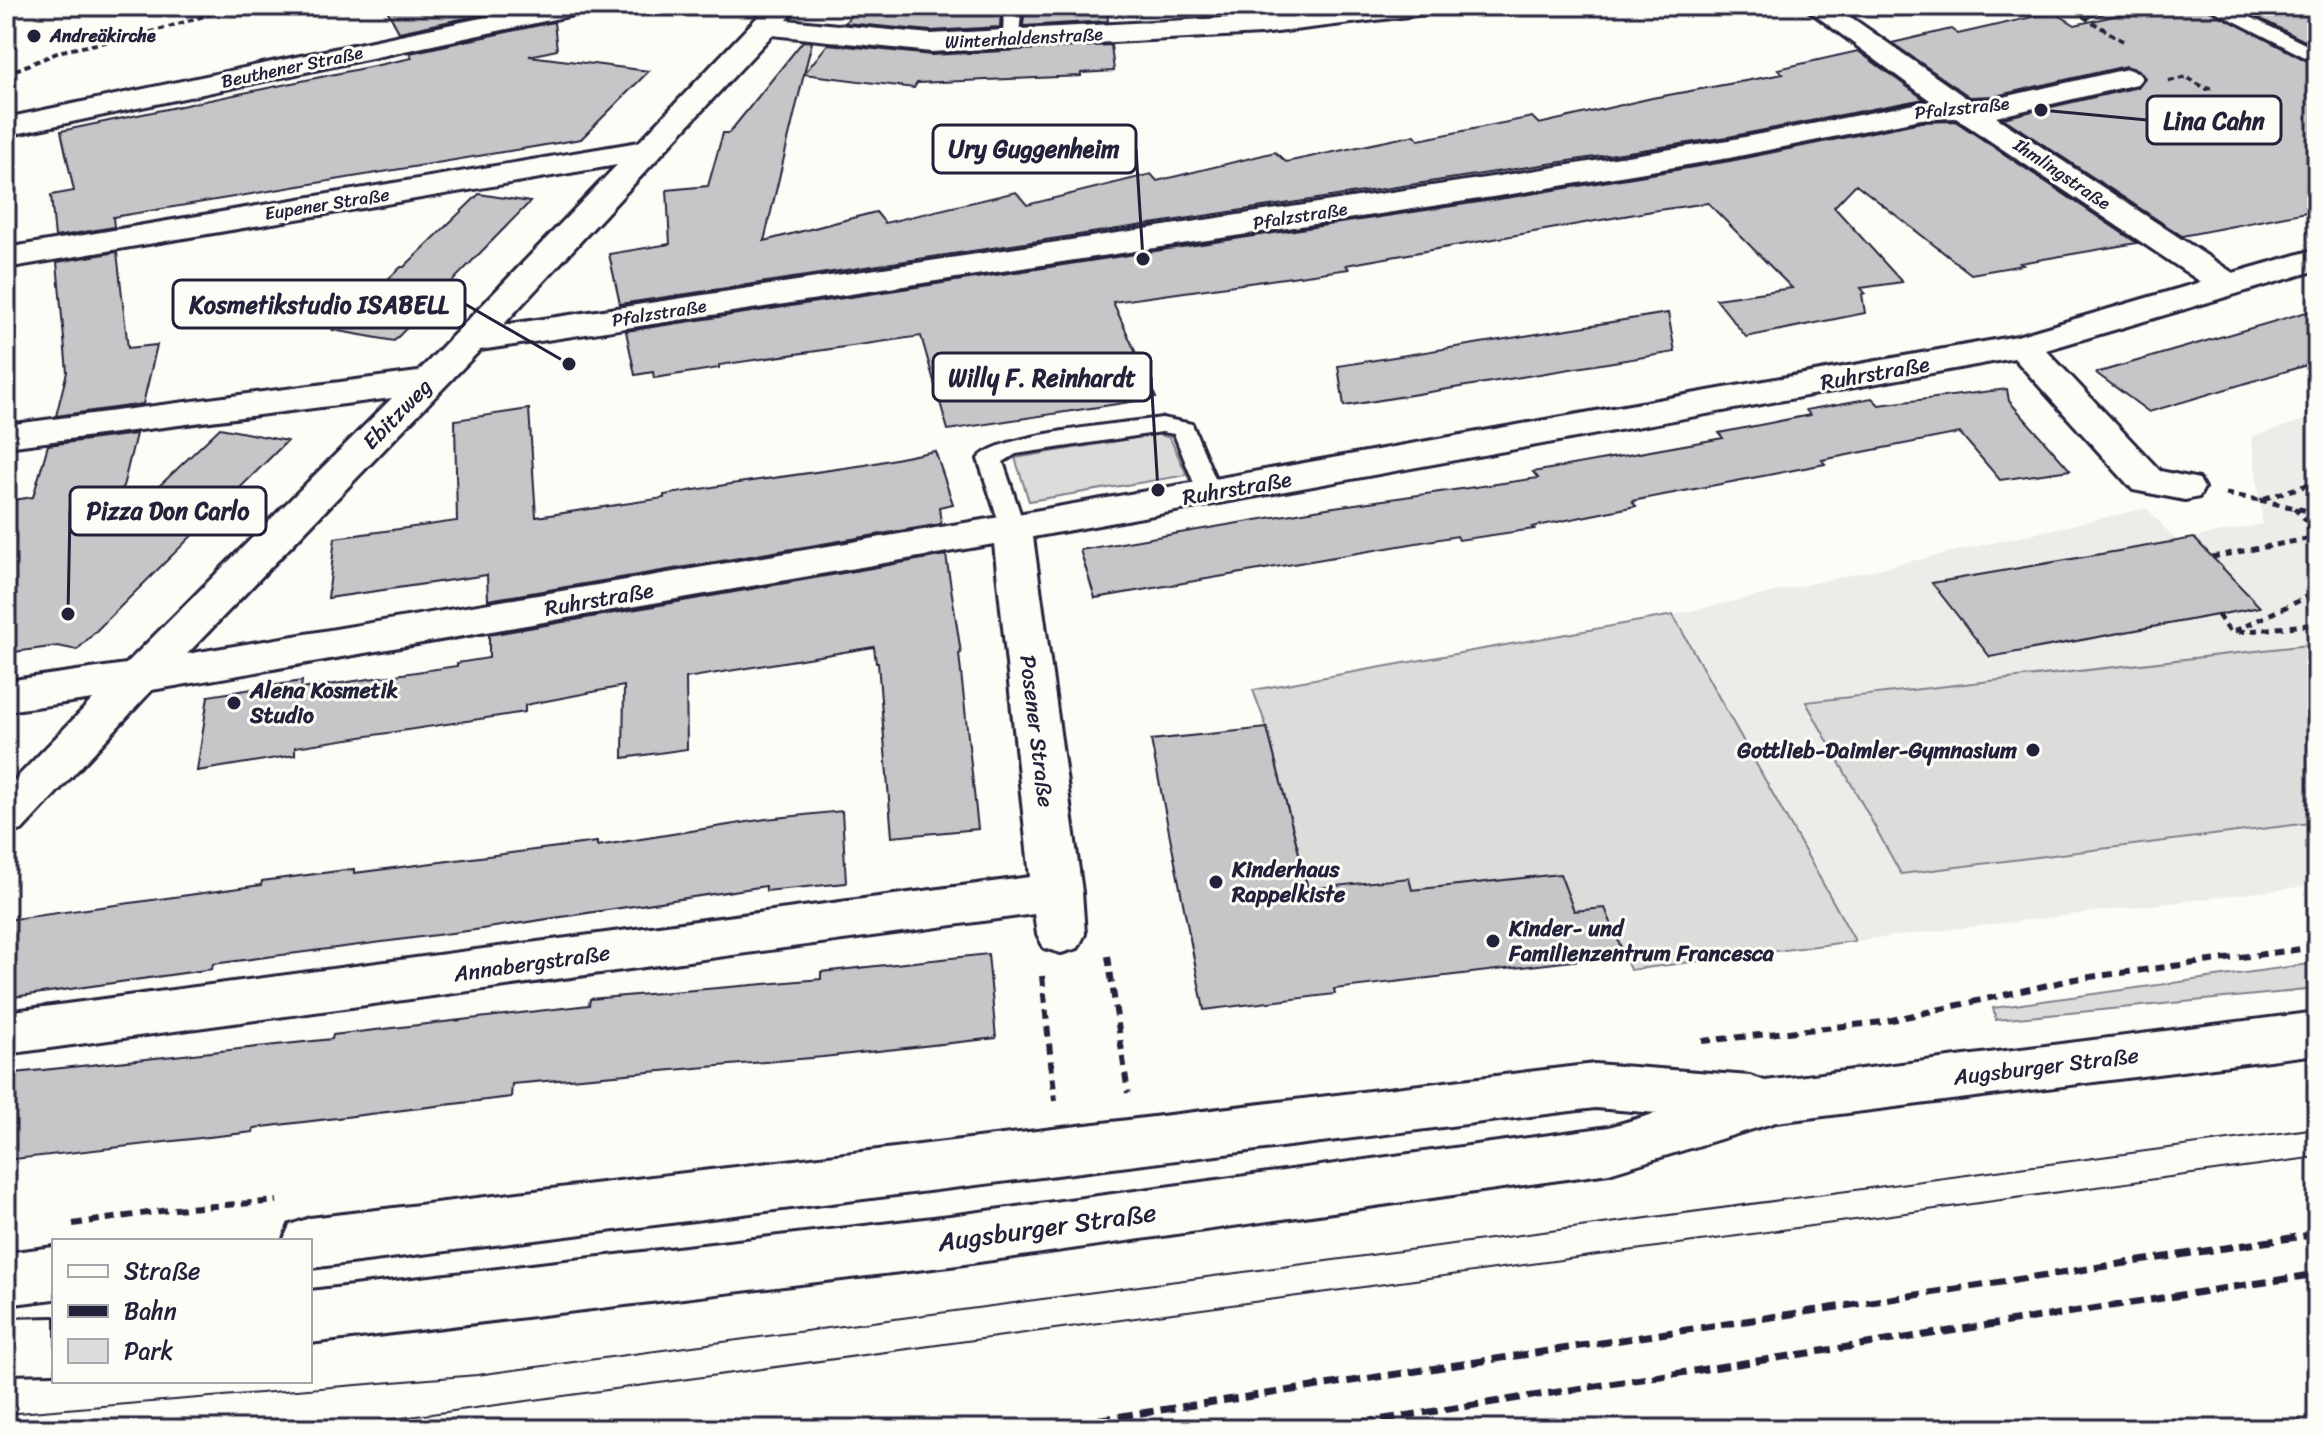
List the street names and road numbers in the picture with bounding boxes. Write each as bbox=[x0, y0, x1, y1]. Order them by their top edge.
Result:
street label: Winterhaldenstraße bbox=[944, 18, 1104, 58]
street label: Beuthener Straße bbox=[218, 36, 366, 98]
street label: Pfalzstraße bbox=[1913, 87, 2011, 129]
street label: Ihmlingstraße bbox=[2006, 129, 2118, 219]
street label: Eupener Straße bbox=[262, 178, 392, 230]
street label: Pfalzstraße bbox=[1250, 193, 1350, 239]
street label: Pfalzstraße bbox=[609, 290, 709, 336]
street label: Ruhrstraße bbox=[1817, 344, 1933, 402]
street label: Ebitzweg bbox=[352, 369, 442, 459]
street label: Ruhrstraße bbox=[1179, 459, 1295, 517]
street label: Ruhrstraße bbox=[541, 570, 657, 628]
street label: Posener Straße bbox=[1008, 653, 1066, 809]
street label: Annabergstraße bbox=[450, 933, 613, 993]
street label: Augsburger Straße bbox=[1950, 1035, 2141, 1097]
street label: Augsburger Straße bbox=[934, 1189, 1159, 1265]

